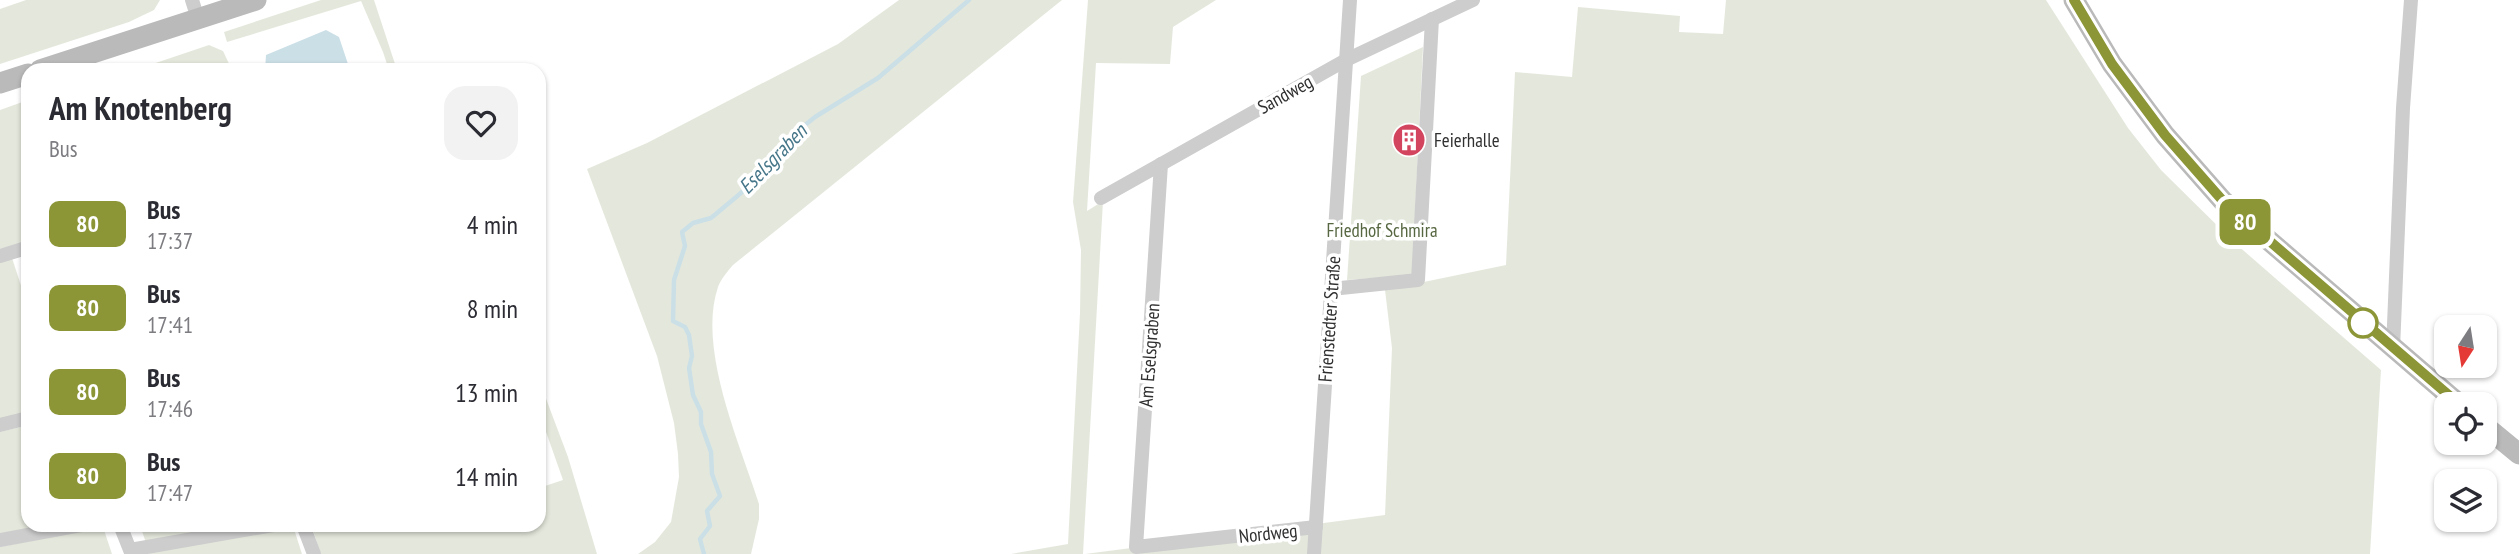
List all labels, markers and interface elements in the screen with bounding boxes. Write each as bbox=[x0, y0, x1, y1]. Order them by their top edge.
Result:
street label: Sandweg bbox=[1253, 69, 1317, 119]
text: Am Knotenberg bbox=[49, 86, 232, 129]
button: heart bbox=[444, 86, 518, 160]
water label: Eselsgraben bbox=[733, 117, 814, 199]
building icon: Feierhalle bbox=[1390, 121, 1428, 159]
place label: Feierhalle bbox=[1434, 128, 1500, 152]
text: Bus bbox=[49, 134, 78, 163]
text: Bus bbox=[147, 193, 180, 226]
line badge: 80 bbox=[2214, 199, 2276, 245]
text: 80 bbox=[2234, 206, 2256, 237]
text: 80 bbox=[76, 208, 99, 239]
text: 4 min bbox=[467, 208, 518, 241]
park label: Friedhof Schmira bbox=[1326, 218, 1438, 242]
text: 17:37 bbox=[147, 226, 193, 255]
street label: Frienstedter Straße bbox=[1313, 255, 1345, 383]
text: Bus bbox=[147, 277, 180, 310]
text: 80 bbox=[76, 292, 99, 323]
text: 8 min bbox=[467, 292, 518, 325]
street label: Am Eselsgraben bbox=[1133, 302, 1165, 408]
unlabelled marker bbox=[2348, 308, 2378, 338]
text: 17:41 bbox=[147, 310, 193, 339]
north arrow bbox=[2434, 315, 2497, 378]
map controls bbox=[2434, 315, 2497, 532]
text: Bus bbox=[147, 361, 180, 394]
text: 80 bbox=[76, 376, 99, 407]
text: 13 min bbox=[455, 376, 518, 409]
button: locate bbox=[2434, 392, 2497, 455]
text: 17:46 bbox=[147, 394, 193, 423]
text: Bus bbox=[147, 445, 180, 478]
text: 80 bbox=[76, 460, 99, 491]
text: 14 min bbox=[455, 460, 518, 493]
button: layers bbox=[2434, 469, 2497, 532]
text: 17:47 bbox=[147, 478, 193, 507]
street label: Nordweg bbox=[1238, 518, 1298, 548]

